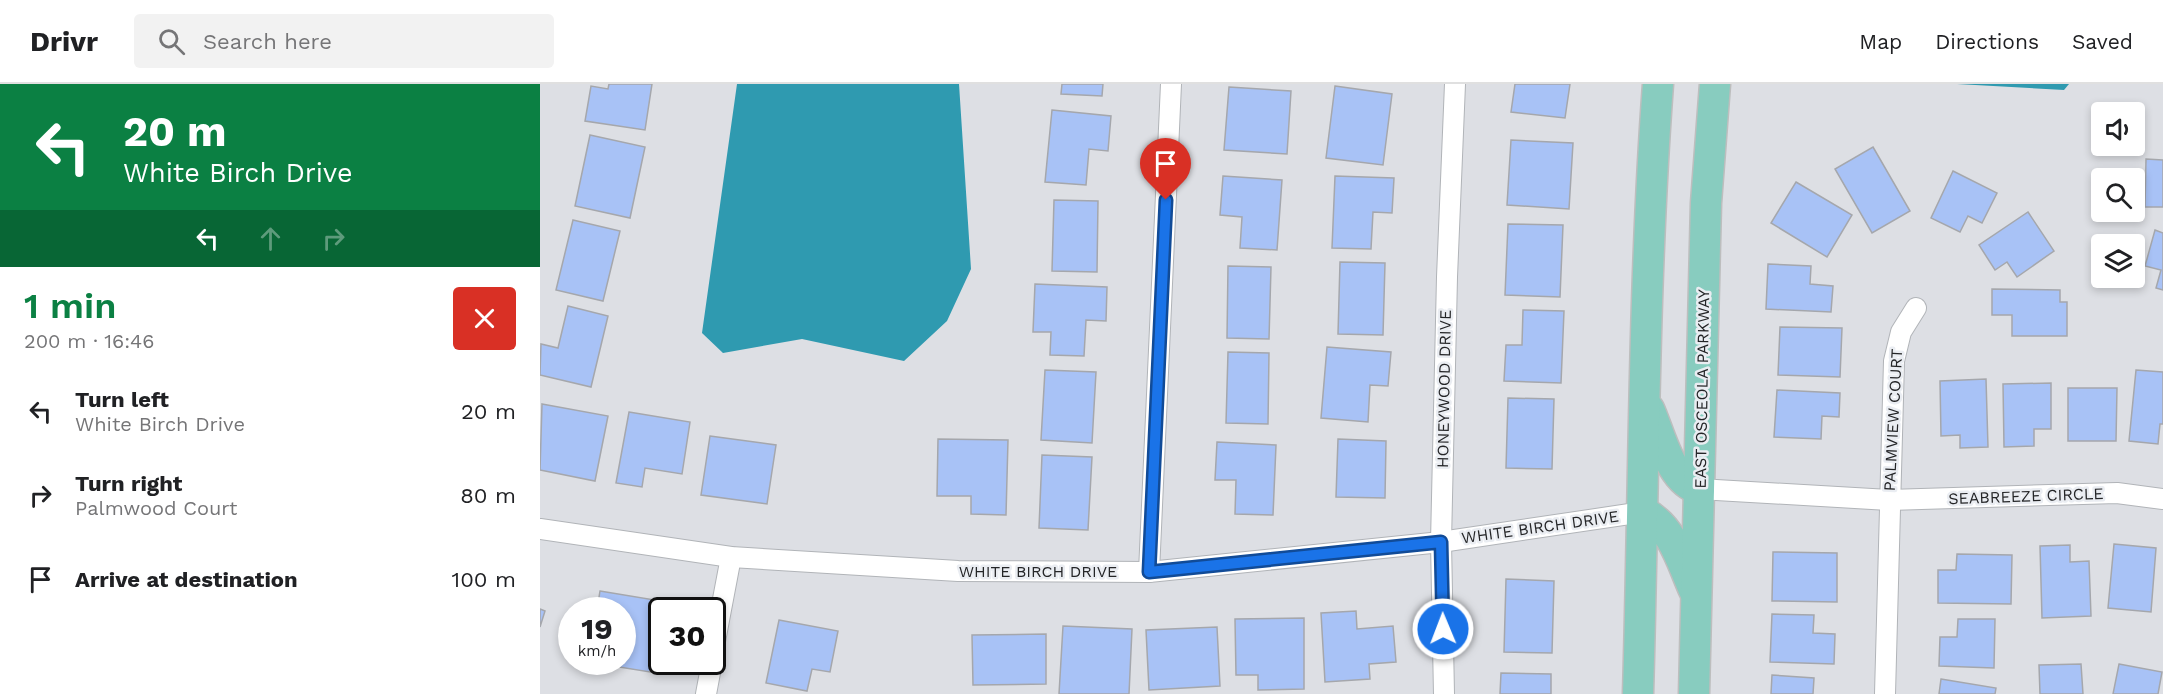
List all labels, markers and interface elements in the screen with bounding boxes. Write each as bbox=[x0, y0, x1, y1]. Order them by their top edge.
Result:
search box bbox=[134, 14, 554, 68]
text: Drivr bbox=[30, 25, 98, 58]
icon: search bbox=[155, 25, 188, 58]
text: Search here bbox=[203, 29, 332, 54]
text: Map bbox=[1859, 29, 1902, 54]
text: Directions bbox=[1935, 29, 2039, 54]
text: Saved bbox=[2072, 29, 2133, 54]
map controls bbox=[2091, 102, 2145, 288]
button: sound bbox=[2091, 102, 2145, 156]
text: 20 m bbox=[123, 107, 227, 156]
icon: left bbox=[24, 108, 102, 186]
pin bbox=[1140, 138, 1191, 200]
icon: arrive bbox=[1149, 147, 1182, 180]
text: White Birch Drive bbox=[123, 157, 353, 189]
button: search bbox=[2091, 168, 2145, 222]
icon: left bbox=[191, 222, 224, 255]
icon: ahead bbox=[254, 222, 287, 255]
icon: right bbox=[317, 222, 350, 255]
button: layers bbox=[2091, 234, 2145, 288]
text: 1 min bbox=[24, 285, 116, 327]
button: close bbox=[453, 287, 516, 350]
street label: EAST OSCEOLA PARKWAY bbox=[1691, 289, 1713, 489]
street label: HONEYWOOD DRIVE bbox=[1433, 310, 1455, 468]
text: 200 m · 16:46 bbox=[24, 329, 154, 353]
street label: PALMVIEW COURT bbox=[1880, 348, 1906, 492]
text: Turn left bbox=[75, 387, 169, 412]
icon: left bbox=[24, 395, 57, 428]
text: 20 m bbox=[461, 399, 516, 424]
text: White Birch Drive bbox=[75, 412, 245, 436]
text: Turn right bbox=[75, 471, 182, 496]
icon: right bbox=[24, 479, 57, 512]
text: 80 m bbox=[460, 483, 516, 508]
street label: SEABREEZE CIRCLE bbox=[1948, 484, 2104, 508]
text: Palmwood Court bbox=[75, 496, 237, 520]
street label: WHITE BIRCH DRIVE bbox=[1460, 507, 1620, 547]
street label: WHITE BIRCH DRIVE bbox=[959, 562, 1117, 581]
icon: arrive bbox=[24, 563, 57, 596]
text: Arrive at destination bbox=[75, 567, 298, 592]
text: 100 m bbox=[452, 567, 516, 592]
speed limit sign: 30 bbox=[648, 597, 726, 675]
position arrow bbox=[1411, 597, 1475, 661]
text: 19 bbox=[581, 611, 613, 646]
text: km/h bbox=[578, 642, 616, 660]

